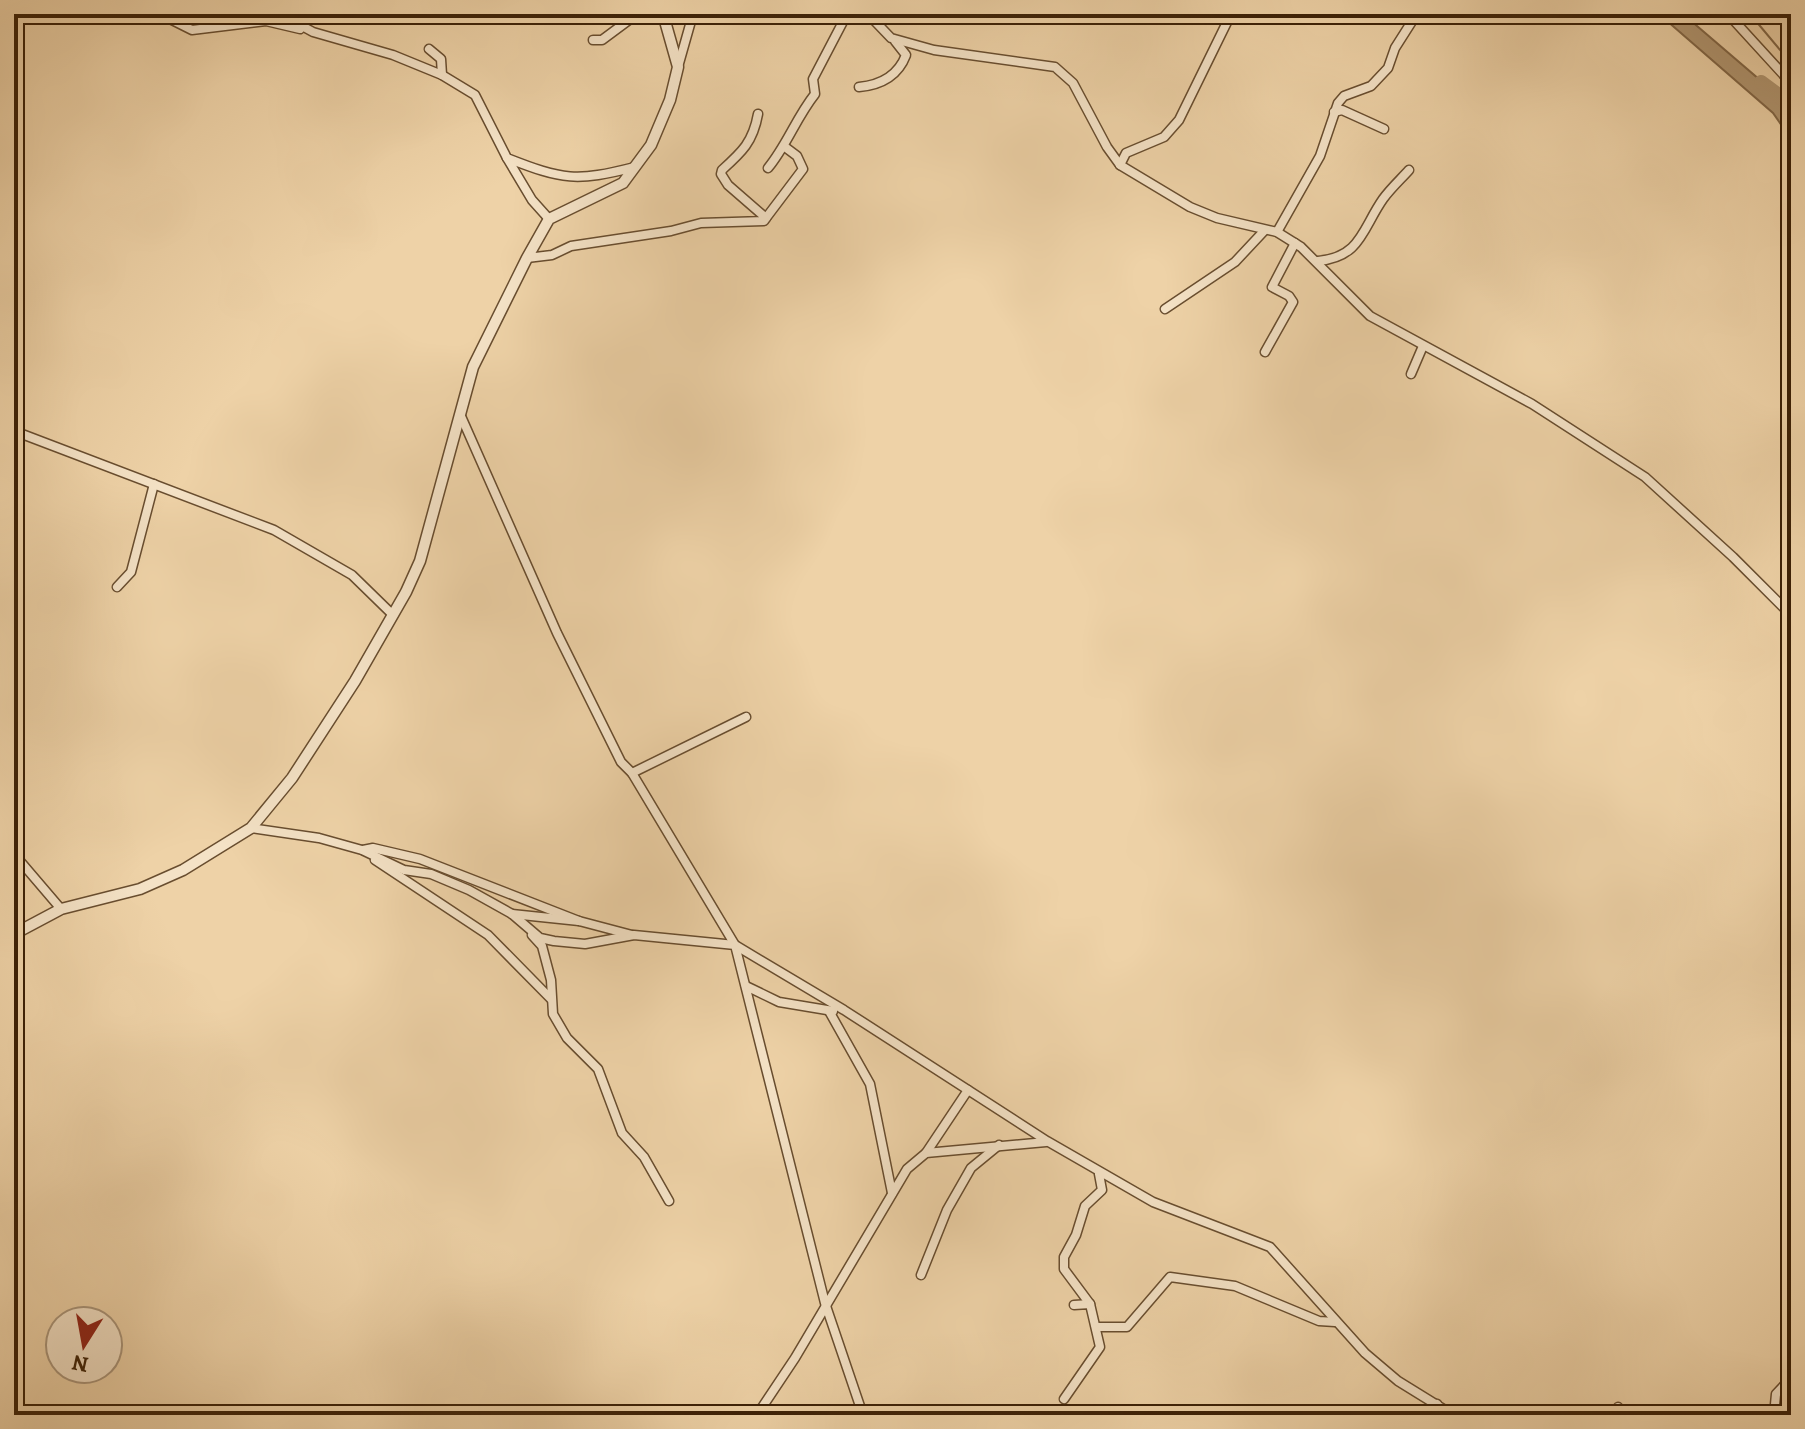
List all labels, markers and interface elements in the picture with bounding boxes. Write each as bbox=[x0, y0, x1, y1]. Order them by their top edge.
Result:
north arrow bbox=[44, 1305, 124, 1385]
text: N bbox=[70, 1347, 91, 1380]

